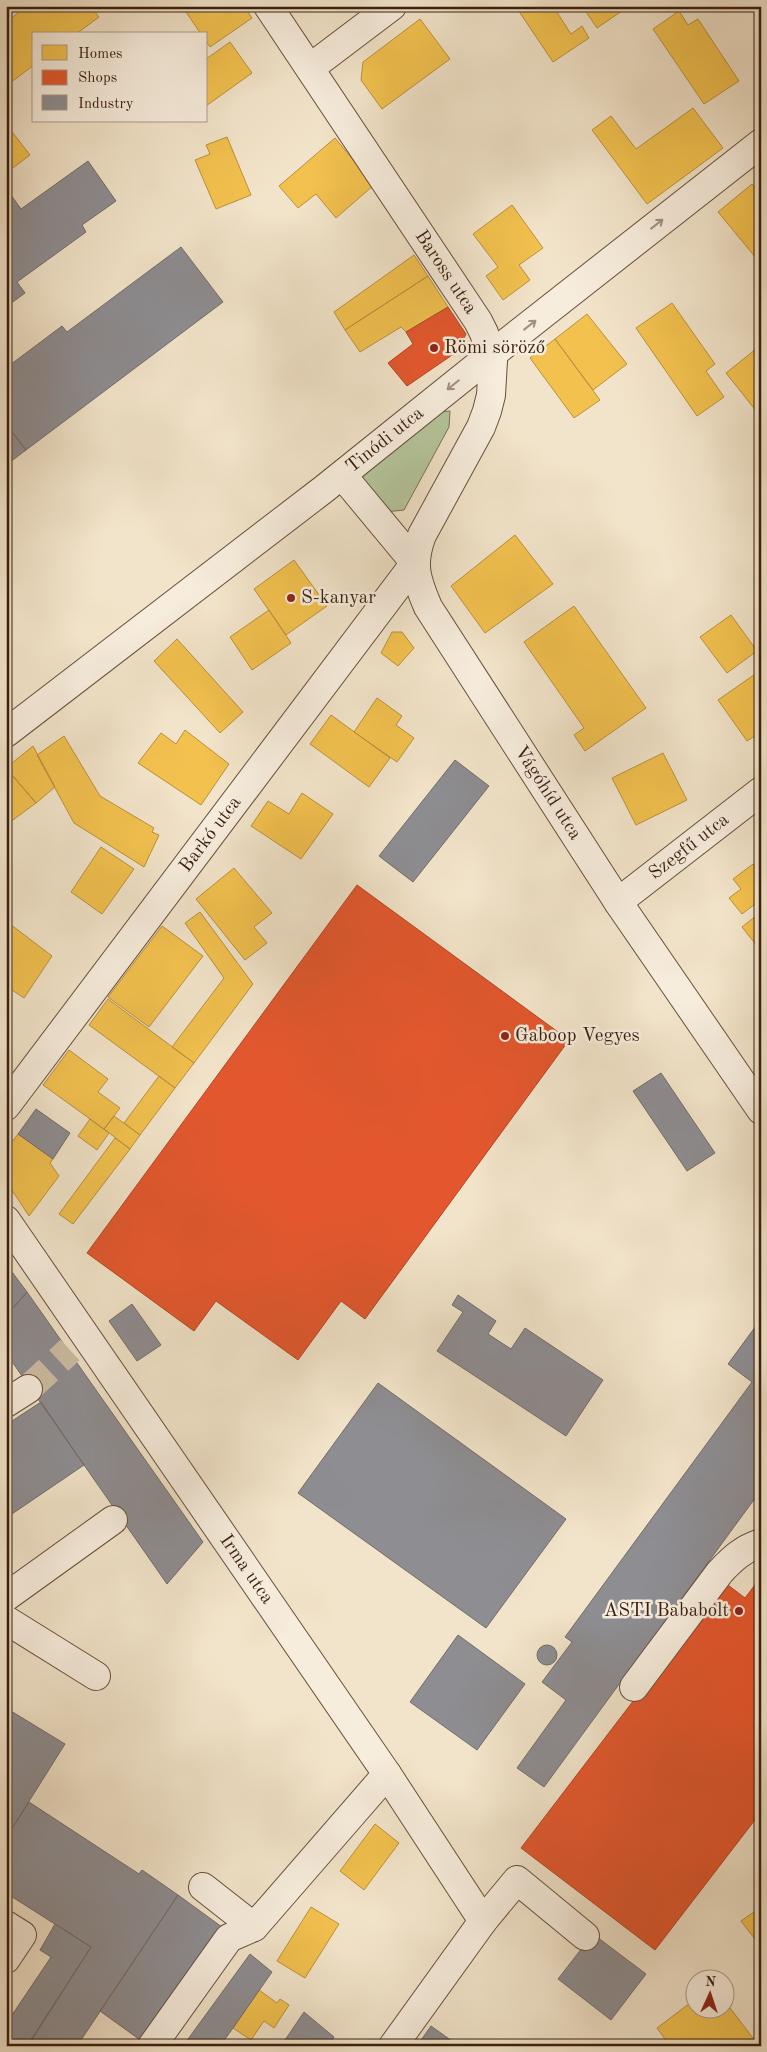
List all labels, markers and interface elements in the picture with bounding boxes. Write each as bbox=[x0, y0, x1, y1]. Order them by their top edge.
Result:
legend bbox=[32, 32, 208, 122]
text: Homes bbox=[78, 47, 123, 62]
text: Shops bbox=[78, 71, 117, 86]
text: Industry bbox=[78, 97, 134, 112]
one-way arrow bbox=[651, 219, 664, 230]
street label: Baross utca bbox=[411, 227, 480, 318]
one-way arrow bbox=[523, 319, 536, 330]
place label: Römi söröző bbox=[444, 339, 545, 358]
marker: Römi söröző bbox=[428, 342, 440, 354]
one-way arrow bbox=[447, 380, 460, 391]
street label: Tinódi utca bbox=[343, 403, 428, 477]
place label: S-kanyar bbox=[301, 589, 376, 608]
marker: S-kanyar bbox=[285, 592, 297, 604]
street label: Vágóhíd utca bbox=[511, 743, 585, 844]
street label: Barkó utca bbox=[176, 792, 245, 876]
street label: Szegfű utca bbox=[646, 810, 733, 884]
place label: Gaboop Vegyes bbox=[515, 1027, 640, 1046]
marker: Gaboop Vegyes bbox=[499, 1030, 511, 1042]
street label: Irma utca bbox=[216, 1531, 277, 1608]
place label: ASTI Bababolt bbox=[604, 1602, 729, 1621]
marker: ASTI Bababolt bbox=[733, 1605, 745, 1617]
north arrow bbox=[684, 1970, 734, 2020]
text: N bbox=[705, 1975, 717, 1989]

